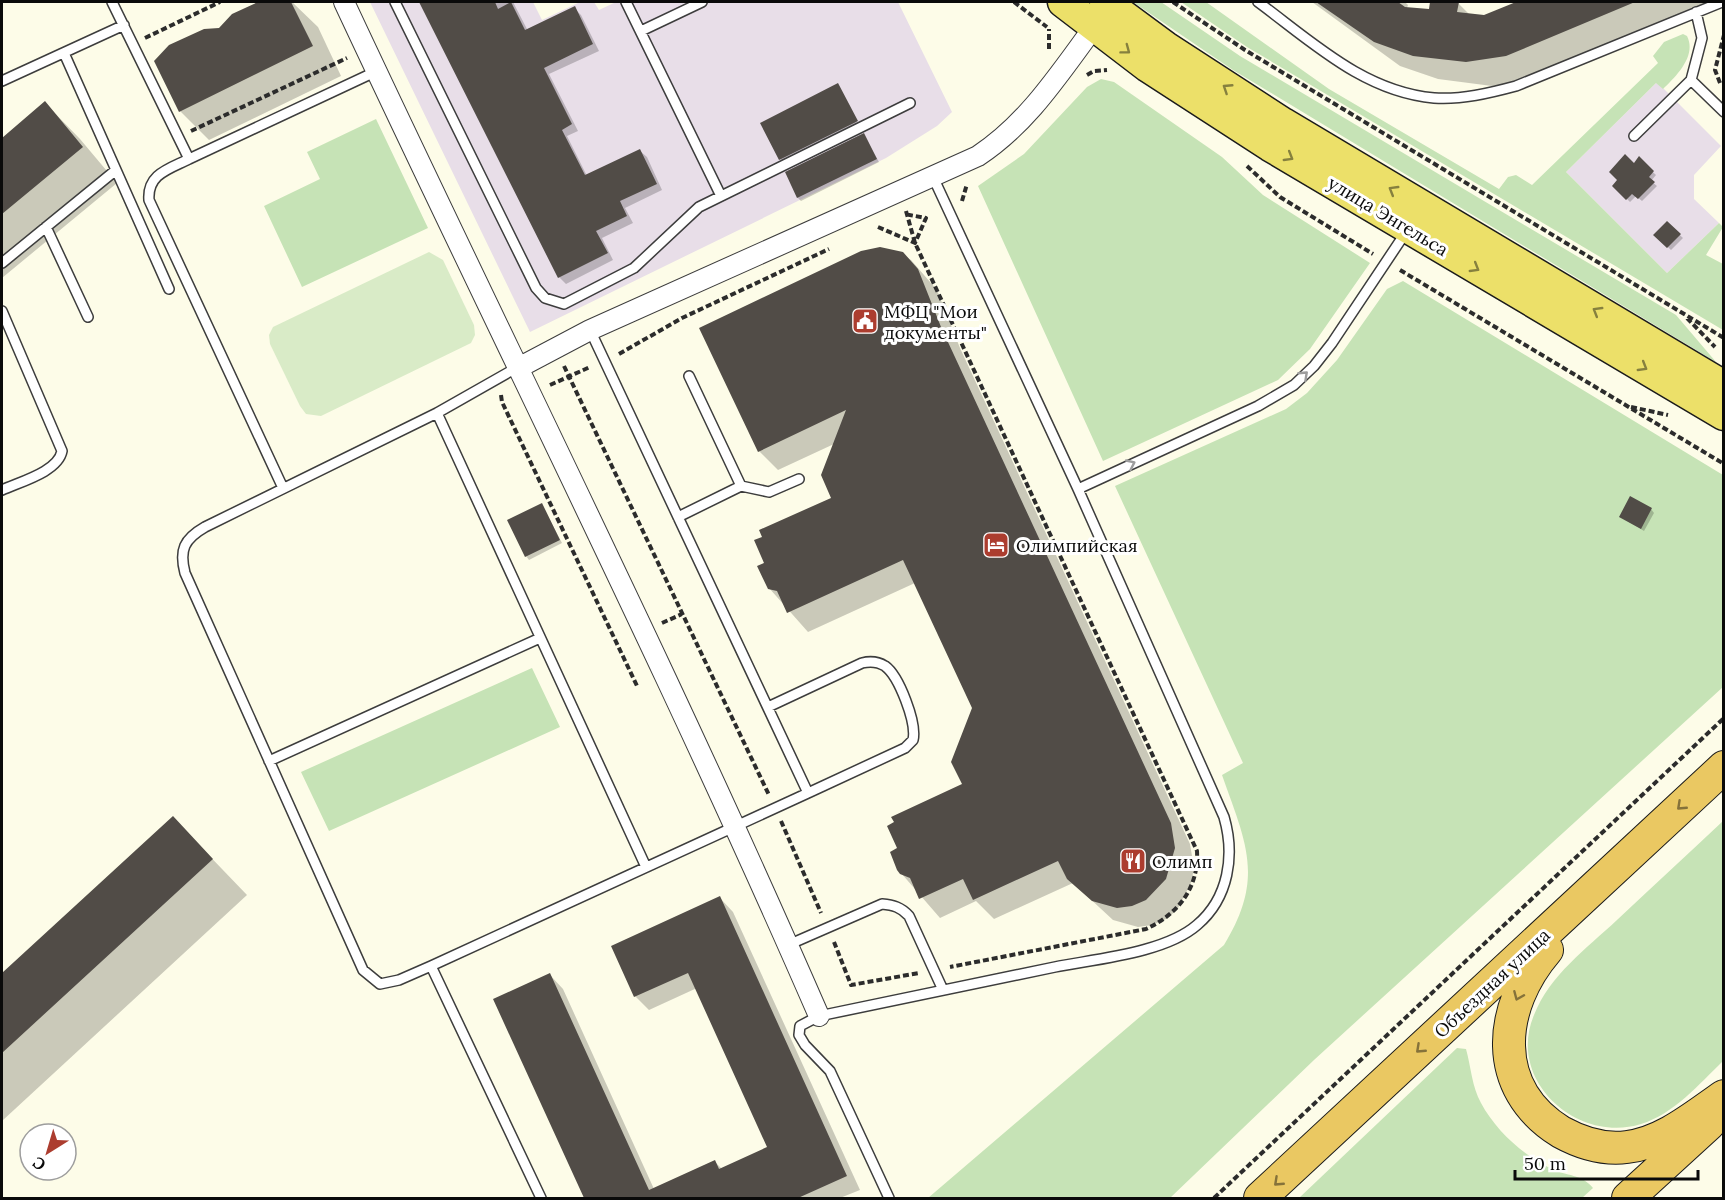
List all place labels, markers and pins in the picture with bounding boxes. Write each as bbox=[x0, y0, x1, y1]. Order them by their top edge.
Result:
place label: МФЦ "Мои документы" bbox=[884, 300, 987, 344]
public building icon: МФЦ "Мои документы" bbox=[850, 306, 880, 336]
hotel icon: Олимпийская bbox=[981, 530, 1011, 560]
place label: Олимпийская bbox=[1016, 534, 1137, 557]
restaurant icon: Олимп bbox=[1118, 846, 1148, 876]
place label: Олимп bbox=[1152, 850, 1213, 873]

